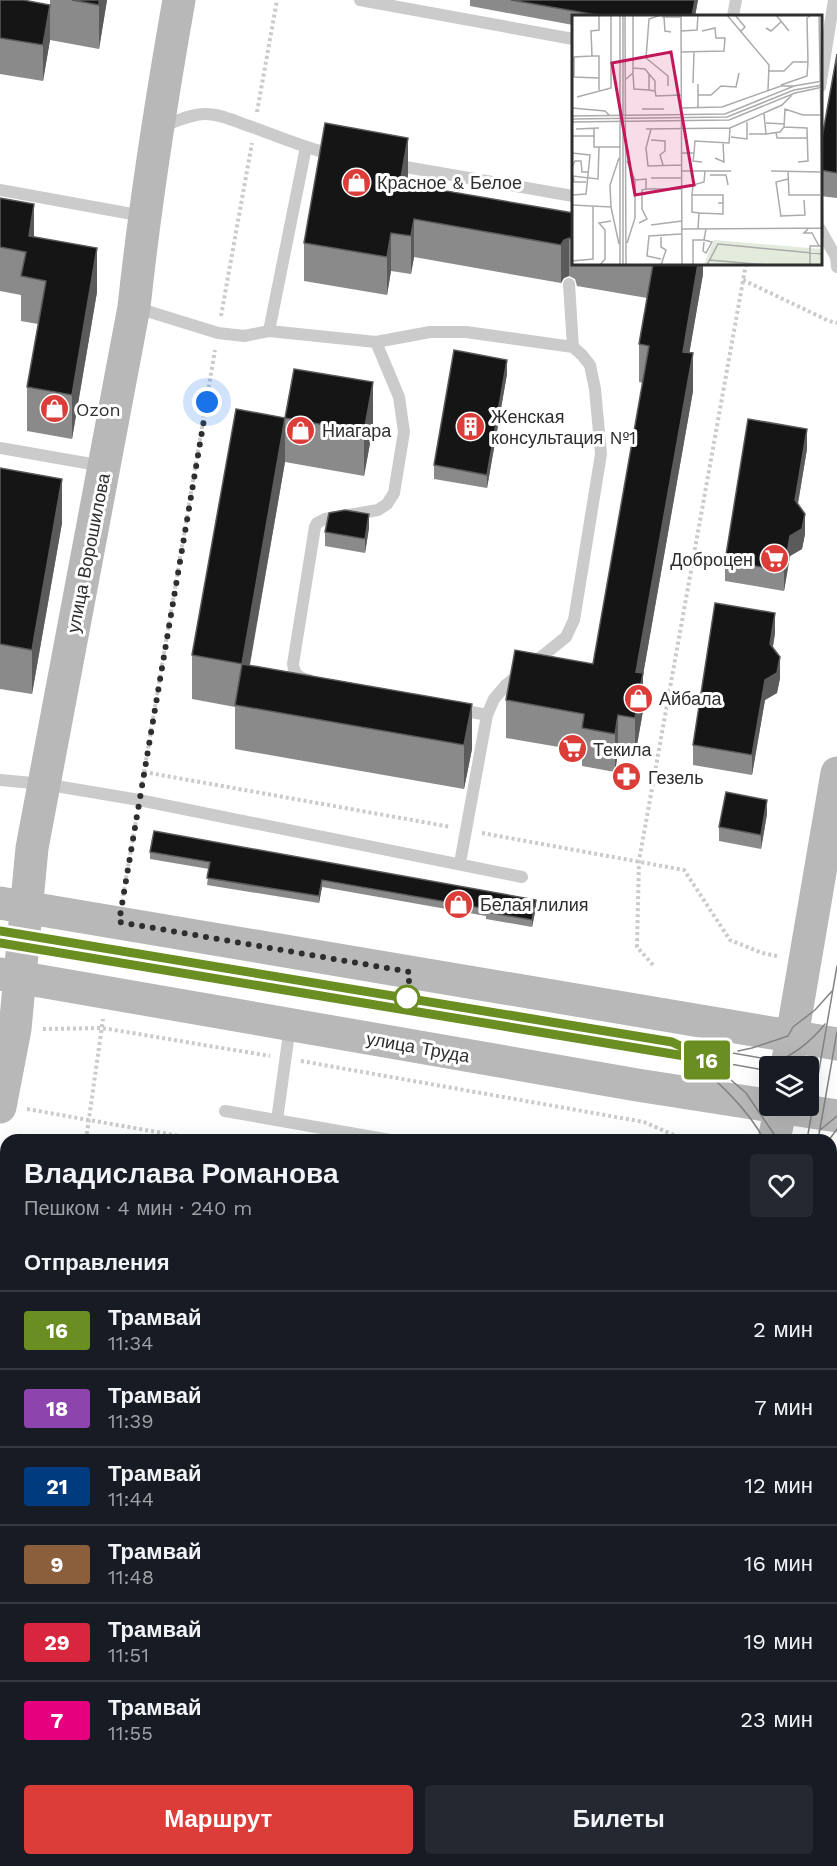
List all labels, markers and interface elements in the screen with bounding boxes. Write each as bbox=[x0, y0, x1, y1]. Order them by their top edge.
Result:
inset map bbox=[572, 15, 822, 266]
shop icon: Красное & Белое bbox=[340, 166, 372, 198]
place label: Красное & Белое bbox=[377, 172, 522, 193]
your location bbox=[192, 387, 222, 417]
shop icon: Ozon bbox=[39, 393, 71, 425]
place label: Ozon bbox=[76, 399, 121, 420]
place label: Женская консультация №1 bbox=[491, 406, 636, 448]
building icon: Женская консультация №1 bbox=[454, 410, 486, 442]
shop icon: Ниагара bbox=[285, 414, 317, 446]
place label: Ниагара bbox=[322, 420, 392, 441]
street label: улица Ворошилова bbox=[62, 470, 114, 635]
supermarket icon: Доброцен bbox=[758, 543, 790, 575]
place label: Доброцен bbox=[670, 549, 753, 570]
shop icon: Айбала bbox=[622, 682, 654, 714]
place label: Айбала bbox=[659, 688, 722, 709]
supermarket icon: Текила bbox=[556, 733, 588, 765]
place label: Текила bbox=[593, 739, 652, 760]
pharmacy icon: Гезель bbox=[611, 761, 643, 793]
place label: Гезель bbox=[648, 767, 704, 788]
shop icon: Белая лилия bbox=[443, 888, 475, 920]
place label: Белая лилия bbox=[480, 894, 589, 915]
unlabelled marker bbox=[394, 985, 420, 1011]
street label: улица Труда bbox=[365, 1028, 472, 1067]
line badge: 16 bbox=[680, 1040, 734, 1080]
text: 16 bbox=[696, 1048, 718, 1073]
map controls bbox=[759, 1056, 819, 1116]
button: layers bbox=[759, 1056, 819, 1116]
button: heart bbox=[750, 1154, 813, 1217]
text: Владислава Романова bbox=[24, 1157, 338, 1190]
text: Пешком · 4 мин · 240 m bbox=[24, 1196, 252, 1220]
text: Отправления bbox=[24, 1250, 170, 1275]
text: Трамвай bbox=[108, 1305, 202, 1330]
text: 2 мин bbox=[753, 1317, 813, 1342]
text: 16 bbox=[46, 1318, 68, 1343]
text: 11:34 bbox=[108, 1331, 153, 1355]
text: Трамвай bbox=[108, 1383, 202, 1408]
text: 7 мин bbox=[754, 1395, 813, 1420]
text: 18 bbox=[46, 1396, 68, 1421]
text: 11:39 bbox=[108, 1409, 154, 1433]
text: Трамвай bbox=[108, 1461, 202, 1486]
text: 12 мин bbox=[745, 1473, 813, 1498]
text: 21 bbox=[46, 1474, 68, 1499]
text: 11:44 bbox=[108, 1487, 154, 1511]
text: Трамвай bbox=[108, 1539, 202, 1564]
text: 16 мин bbox=[744, 1551, 813, 1576]
text: 9 bbox=[51, 1552, 63, 1577]
text: 11:48 bbox=[108, 1565, 154, 1589]
text: Трамвай bbox=[108, 1617, 202, 1642]
text: 19 мин bbox=[744, 1629, 813, 1654]
text: 29 bbox=[44, 1630, 70, 1655]
text: 11:51 bbox=[108, 1643, 149, 1667]
text: Трамвай bbox=[108, 1695, 202, 1720]
text: 23 мин bbox=[740, 1707, 813, 1732]
text: 7 bbox=[51, 1708, 63, 1733]
text: 11:55 bbox=[108, 1721, 153, 1745]
button: Маршрут bbox=[24, 1785, 413, 1854]
button: Билеты bbox=[425, 1785, 813, 1854]

